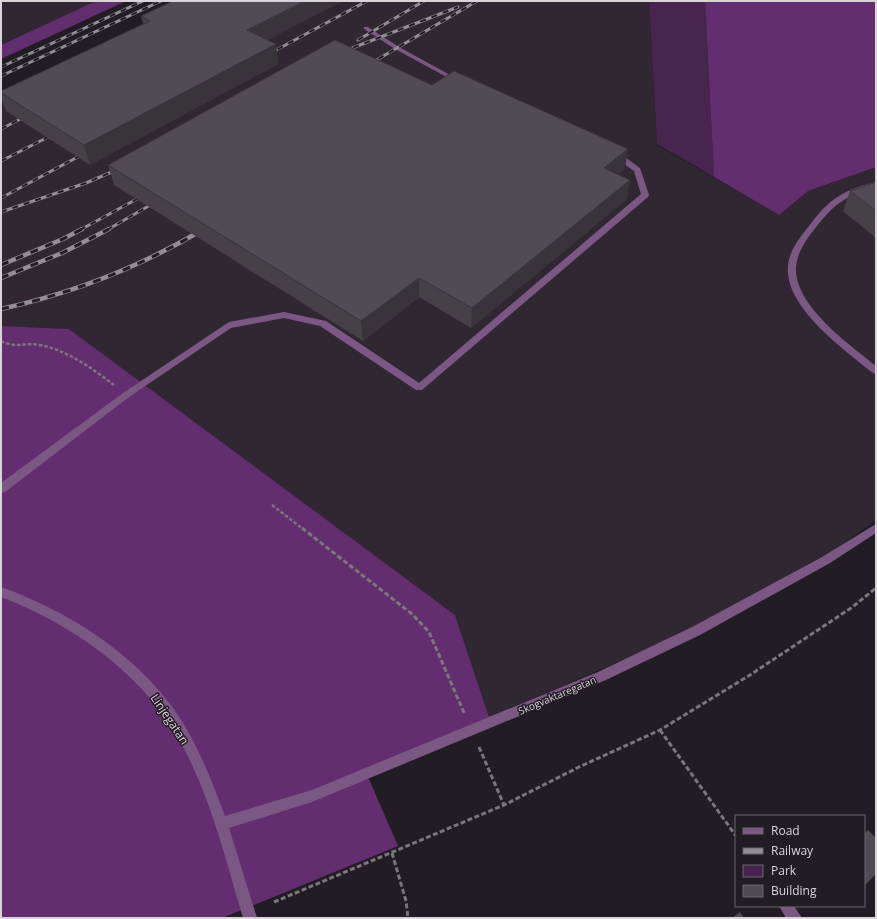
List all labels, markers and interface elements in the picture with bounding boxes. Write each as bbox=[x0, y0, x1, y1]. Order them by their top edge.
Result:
street label: Skogvaktaregatan bbox=[516, 672, 598, 718]
street label: Linjegatan bbox=[147, 690, 193, 748]
legend bbox=[735, 815, 865, 907]
text: Road bbox=[771, 822, 800, 839]
text: Railway bbox=[771, 842, 814, 859]
text: Park bbox=[771, 862, 797, 879]
text: Building bbox=[771, 882, 817, 899]

